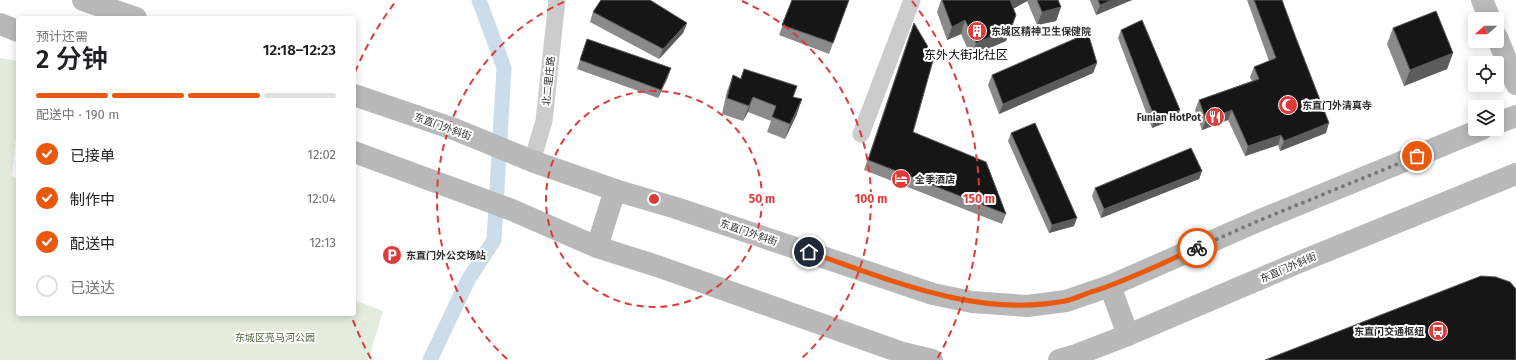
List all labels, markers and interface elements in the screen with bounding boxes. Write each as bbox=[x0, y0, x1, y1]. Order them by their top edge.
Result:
north arrow bbox=[1468, 12, 1504, 48]
map controls bbox=[1468, 12, 1504, 136]
building icon: 东城区精神卫生保健院 bbox=[966, 20, 988, 42]
place label: 东城区精神卫生保健院 bbox=[991, 25, 1091, 38]
text: 预计还需 bbox=[36, 29, 88, 44]
text: 12:18–12:23 bbox=[263, 41, 336, 59]
text: 2 分钟 bbox=[36, 44, 108, 75]
district label: 东外大街北社区 bbox=[924, 48, 1008, 62]
street label: 北二里庄路 bbox=[540, 56, 558, 107]
button: locate bbox=[1468, 56, 1504, 92]
mosque icon: 东直门外清真寺 bbox=[1277, 94, 1299, 116]
place label: 东直门外清真寺 bbox=[1302, 100, 1372, 112]
button: layers bbox=[1468, 100, 1504, 136]
restaurant icon: Funian HotPot bbox=[1204, 106, 1226, 128]
text: 配送中 · 190 m bbox=[36, 107, 119, 122]
street label: 东直门外斜街 bbox=[412, 111, 473, 143]
place label: Funian HotPot bbox=[1137, 112, 1201, 124]
pin bbox=[1400, 139, 1434, 173]
icon: check bbox=[36, 143, 58, 165]
icon: bag bbox=[1406, 145, 1428, 167]
text: 已接单 bbox=[70, 147, 115, 165]
text: 12:02 bbox=[307, 147, 336, 162]
hotel icon: 全季酒店 bbox=[890, 168, 912, 190]
place label: 全季酒店 bbox=[914, 174, 955, 186]
icon: check bbox=[36, 187, 58, 209]
text: 制作中 bbox=[70, 191, 115, 209]
text: 12:04 bbox=[307, 191, 336, 206]
centre of rings bbox=[647, 192, 661, 206]
text: 50 m bbox=[749, 192, 775, 206]
text: 100 m bbox=[855, 192, 887, 206]
text: 150 m bbox=[963, 192, 995, 206]
street label: 东直门外斜街 bbox=[718, 218, 779, 248]
courier bbox=[1177, 228, 1217, 268]
icon: check bbox=[36, 231, 58, 253]
text: 配送中 bbox=[70, 235, 115, 253]
text: 12:13 bbox=[309, 235, 336, 250]
pin bbox=[792, 235, 826, 269]
icon: bike bbox=[1186, 237, 1208, 259]
icon: home bbox=[798, 241, 820, 263]
parking icon: 东直门外公交场站 bbox=[381, 244, 403, 266]
place label: 东直门外公交场站 bbox=[406, 250, 486, 262]
street label: 东直门外斜街 bbox=[1258, 251, 1318, 285]
text: 已送达 bbox=[70, 279, 115, 297]
bus stop icon: 东直门交通枢纽 bbox=[1427, 320, 1449, 342]
place label: 东直门交通枢纽 bbox=[1354, 326, 1424, 338]
park label: 东城区亮马河公园 bbox=[235, 332, 315, 344]

